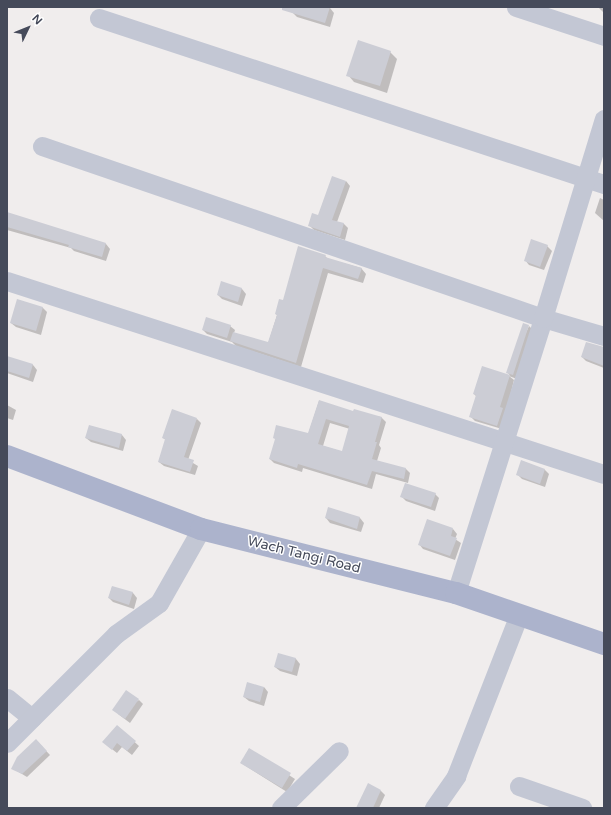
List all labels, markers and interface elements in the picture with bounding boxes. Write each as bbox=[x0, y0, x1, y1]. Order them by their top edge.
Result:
north arrow bbox=[8, 8, 48, 48]
text: N bbox=[29, 12, 45, 27]
street label: Wach Tangi Road bbox=[246, 533, 362, 577]

